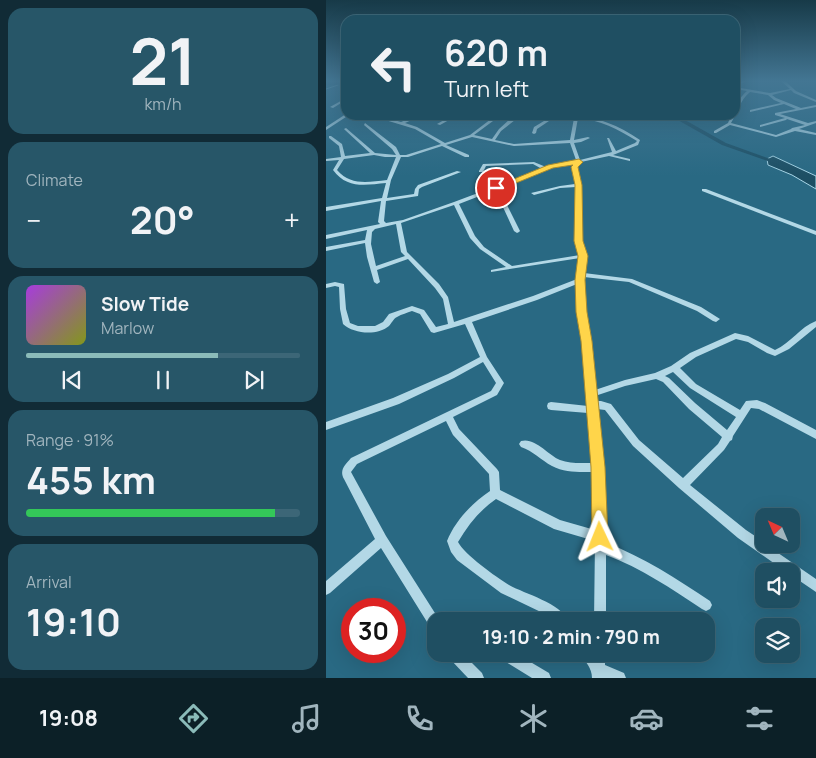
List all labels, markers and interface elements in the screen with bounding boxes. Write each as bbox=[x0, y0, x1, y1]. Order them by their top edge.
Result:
text: 21 bbox=[129, 16, 197, 105]
text: 620 m bbox=[444, 29, 548, 77]
icon: left bbox=[361, 35, 426, 100]
text: Turn left bbox=[444, 74, 529, 104]
text: km/h bbox=[144, 93, 182, 115]
pin bbox=[475, 167, 517, 209]
text: Climate bbox=[26, 169, 83, 191]
icon: arrive bbox=[482, 174, 510, 202]
text: 20° bbox=[130, 193, 195, 245]
text: − bbox=[26, 201, 41, 239]
text: + bbox=[284, 201, 300, 239]
text: Slow Tide bbox=[101, 291, 189, 317]
text: Marlow bbox=[101, 317, 154, 339]
icon: previous bbox=[58, 366, 86, 394]
icon: pause bbox=[149, 366, 177, 394]
icon: next bbox=[240, 366, 268, 394]
text: Range · 91% bbox=[26, 429, 114, 451]
text: 455 km bbox=[26, 453, 156, 505]
north arrow bbox=[755, 508, 800, 552]
map controls bbox=[755, 508, 800, 663]
position arrow bbox=[573, 510, 625, 562]
button: sound bbox=[755, 563, 800, 608]
text: Arrival bbox=[26, 571, 72, 593]
text: 19:10 bbox=[26, 595, 121, 647]
speed limit sign: 30 bbox=[341, 598, 406, 663]
button: layers bbox=[755, 618, 800, 663]
text: 19:10 · 2 min · 790 m bbox=[482, 624, 660, 650]
icon: directions bbox=[176, 701, 211, 736]
icon: music bbox=[289, 701, 324, 736]
icon: phone bbox=[402, 701, 437, 736]
icon: climate bbox=[516, 701, 551, 736]
icon: car bbox=[629, 701, 664, 736]
icon: filters bbox=[742, 701, 777, 736]
text: 19:08 bbox=[39, 703, 98, 733]

